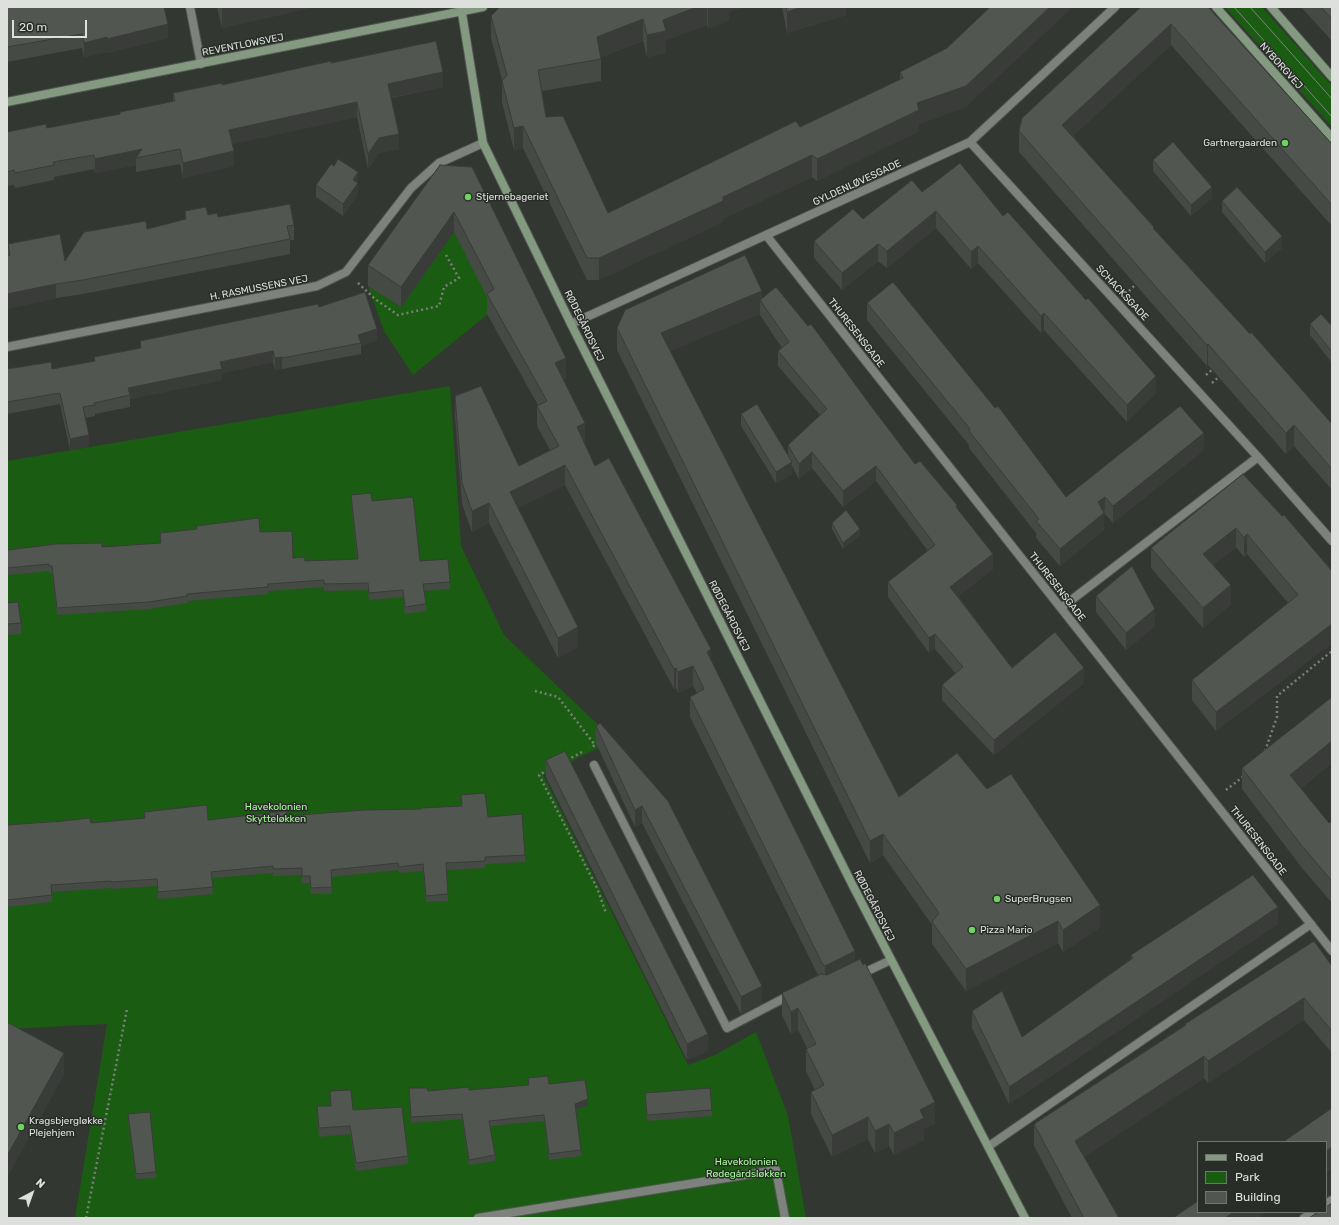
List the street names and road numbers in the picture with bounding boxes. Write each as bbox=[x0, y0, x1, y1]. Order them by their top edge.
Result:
street label: REVENTLOWSVEJ bbox=[201, 31, 285, 59]
street label: NYBORGVEJ bbox=[1257, 40, 1305, 92]
street label: GYLDENLØVESGADE bbox=[811, 157, 903, 209]
street label: SCHACKSGADE bbox=[1093, 263, 1151, 323]
street label: H. RASMUSSENS VEJ bbox=[209, 273, 309, 303]
street label: RØDEGÅRDSVEJ bbox=[562, 288, 606, 364]
street label: THURESENSGADE bbox=[825, 296, 887, 370]
street label: THURESENSGADE bbox=[1026, 550, 1088, 624]
street label: RØDEGÅRDSVEJ bbox=[706, 579, 752, 653]
street label: THURESENSGADE bbox=[1227, 804, 1289, 878]
street label: RØDEGÅRDSVEJ bbox=[851, 869, 897, 943]

